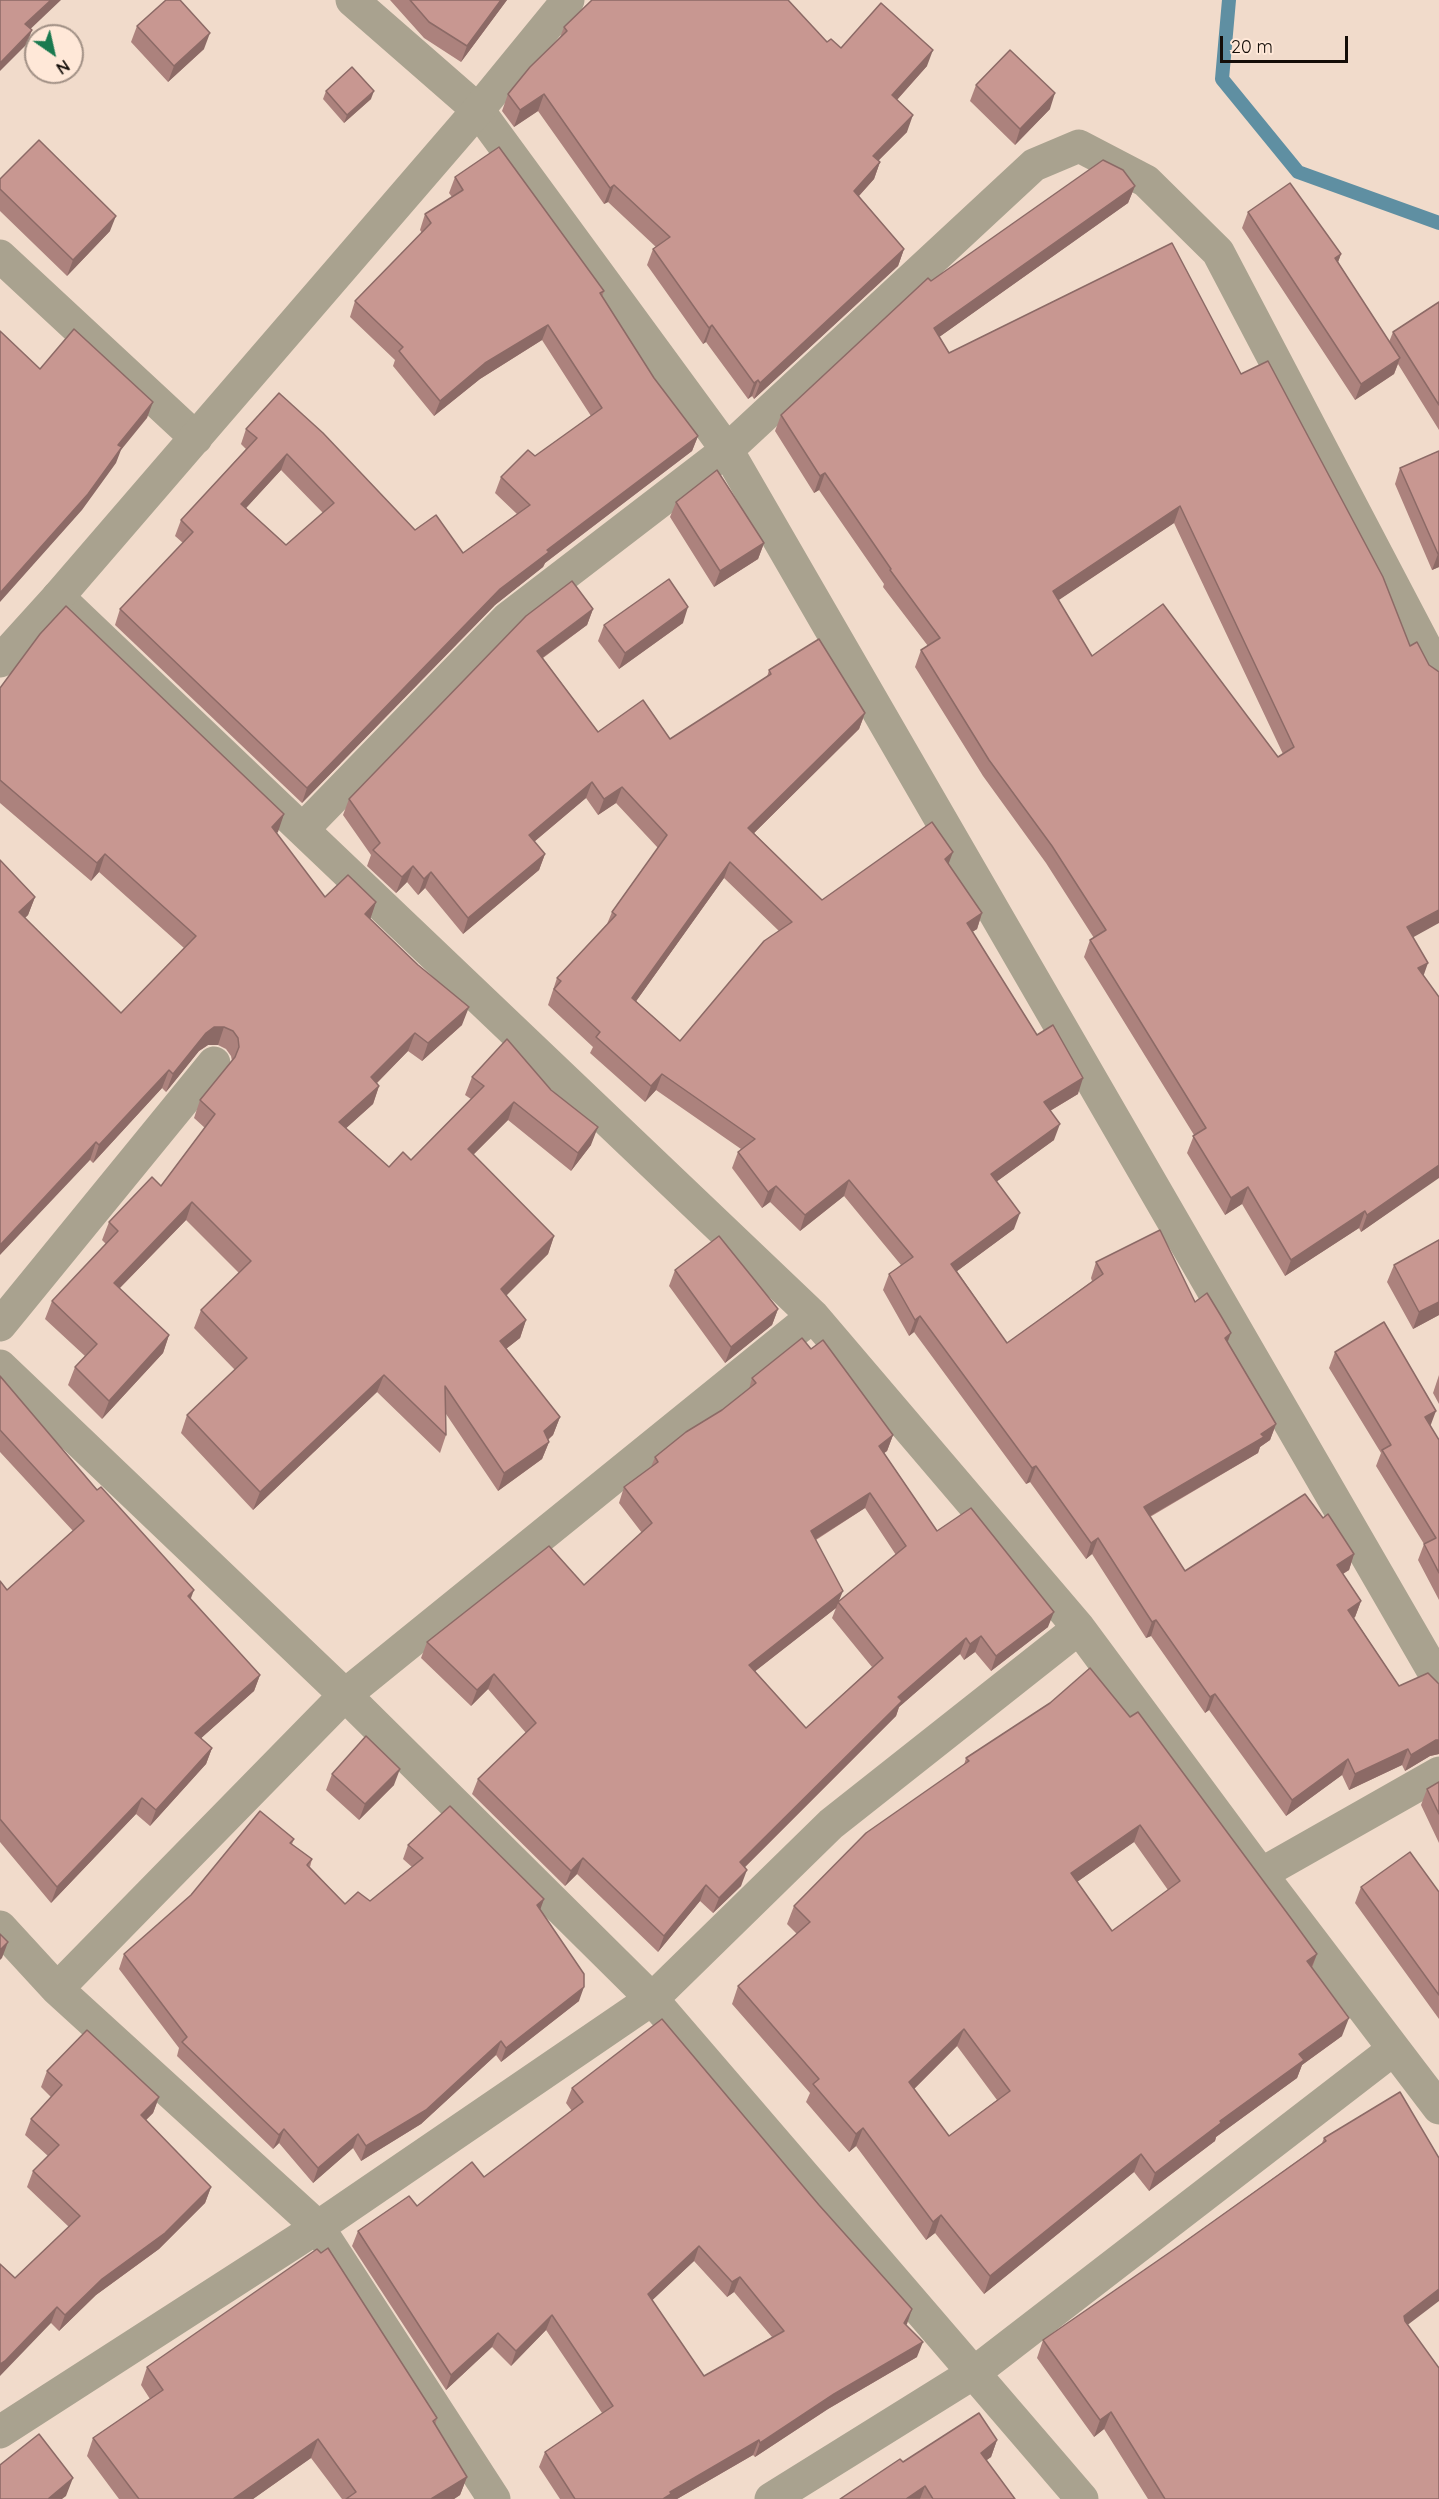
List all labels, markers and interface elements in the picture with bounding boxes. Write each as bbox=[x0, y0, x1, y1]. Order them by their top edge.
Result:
north arrow bbox=[24, 24, 84, 84]
scale bar bbox=[1223, 24, 1350, 62]
text: 20 m bbox=[1231, 35, 1273, 58]
text: N bbox=[52, 56, 73, 79]

